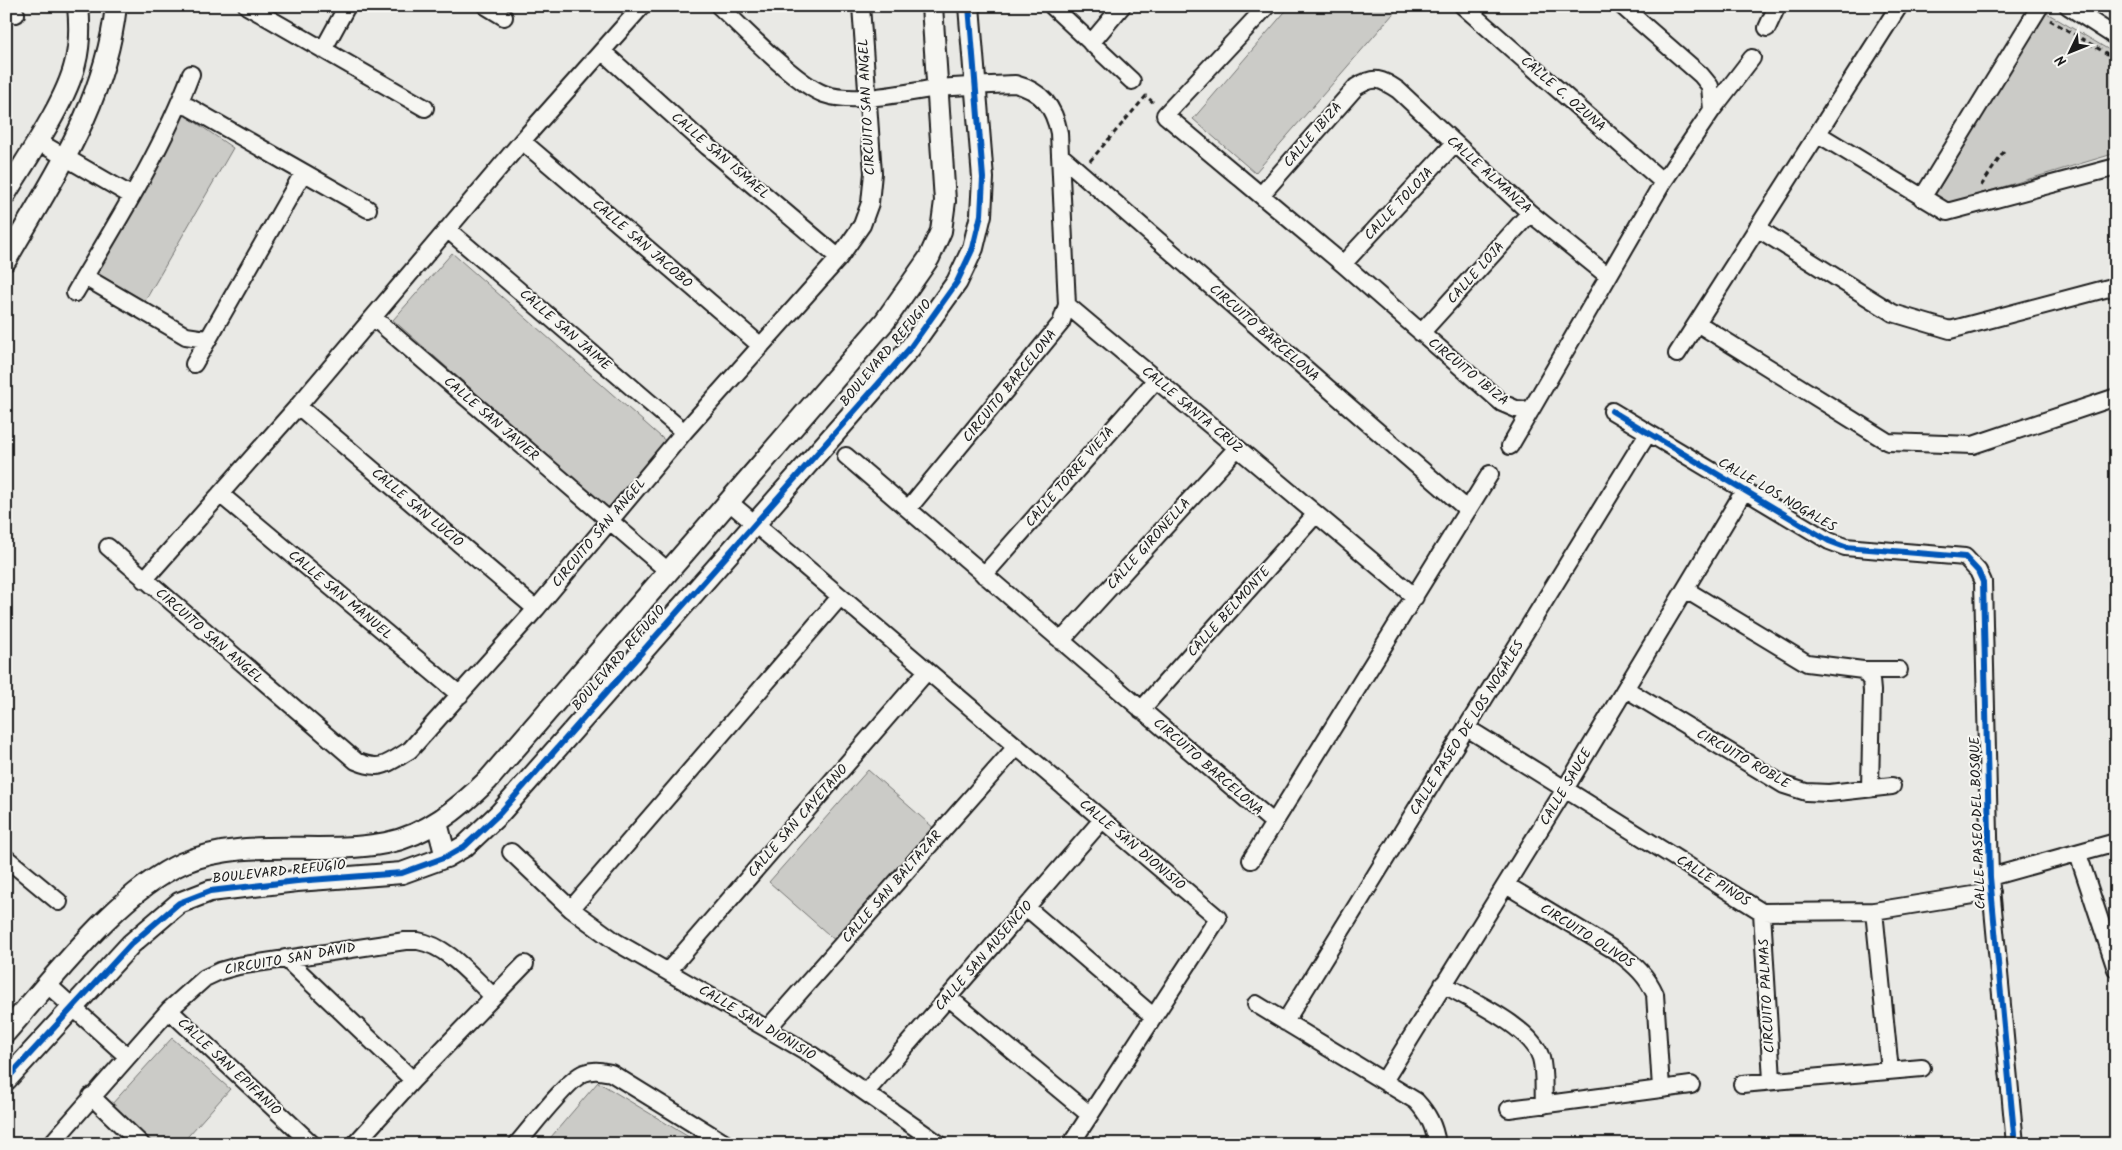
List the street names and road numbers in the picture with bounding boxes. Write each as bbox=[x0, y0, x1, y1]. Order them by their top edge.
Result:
street label: CIRCUITO SAN ANGEL bbox=[852, 38, 882, 176]
street label: CALLE C. OZUNA bbox=[1515, 51, 1611, 137]
street label: CALLE IBIZA bbox=[1278, 97, 1348, 173]
street label: CALLE SAN ISMAEL bbox=[666, 107, 774, 205]
street label: CALLE ALMANZA bbox=[1441, 131, 1537, 219]
street label: CALLE TOLOJA bbox=[1359, 162, 1439, 246]
street label: CALLE SAN JACOBO bbox=[587, 194, 697, 294]
street label: CALLE LOJA bbox=[1442, 237, 1510, 309]
street label: CIRCUITO BARCELONA bbox=[1204, 279, 1324, 387]
street label: CALLE SAN JAIME bbox=[514, 284, 616, 377]
street label: BOULEVARD REFUGIO bbox=[834, 294, 938, 411]
street label: CIRCUITO BARCELONA bbox=[957, 325, 1063, 447]
street label: CIRCUITO IBIZA bbox=[1423, 332, 1513, 412]
street label: CALLE SANTA CRUZ bbox=[1136, 361, 1248, 459]
street label: CALLE SAN JAVIER bbox=[438, 371, 544, 467]
street label: CALLE TORRE VIEJA bbox=[1020, 422, 1120, 532]
street label: CALLE LOS NOGALES bbox=[1714, 452, 1841, 538]
street label: CALLE SAN LUCIO bbox=[366, 463, 468, 553]
street label: CIRCUITO SAN ANGEL bbox=[547, 473, 651, 593]
street label: CALLE GIRONELLA bbox=[1102, 493, 1196, 595]
street label: CALLE SAN MANUEL bbox=[283, 545, 397, 645]
street label: CALLE BELMONTE bbox=[1182, 561, 1276, 662]
street label: CIRCUITO SAN ANGEL bbox=[150, 583, 268, 689]
street label: BOULEVARD REFUGIO bbox=[567, 600, 672, 716]
street label: CALLE PASEO DE LOS NOGALES bbox=[1404, 636, 1530, 820]
street label: CIRCUITO BARCELONA bbox=[1148, 713, 1268, 821]
street label: CIRCUITO ROBLE bbox=[1692, 723, 1795, 795]
street label: CALLE PASEO DEL BOSQUE bbox=[1964, 735, 1992, 910]
street label: CALLE SAUCE bbox=[1534, 743, 1598, 830]
street label: CALLE SAN CAYETANO bbox=[742, 759, 854, 883]
street label: CALLE SAN DIONISIO bbox=[1074, 794, 1190, 896]
street label: CALLE SAN BALTAZAR bbox=[837, 826, 947, 948]
street label: CALLE PINOS bbox=[1672, 850, 1755, 913]
street label: BOULEVARD REFUGIO bbox=[211, 854, 347, 890]
street label: CALLE SAN AUSENCIO bbox=[930, 896, 1039, 1016]
street label: CIRCUITO OLIVOS bbox=[1535, 898, 1639, 974]
street label: CIRCUITO SAN DAVID bbox=[223, 937, 357, 981]
street label: CIRCUITO PALMAS bbox=[1753, 938, 1781, 1054]
street label: CALLE SAN DIONISIO bbox=[694, 979, 820, 1067]
street label: CALLE SAN EPIFANIO bbox=[172, 1013, 286, 1121]

